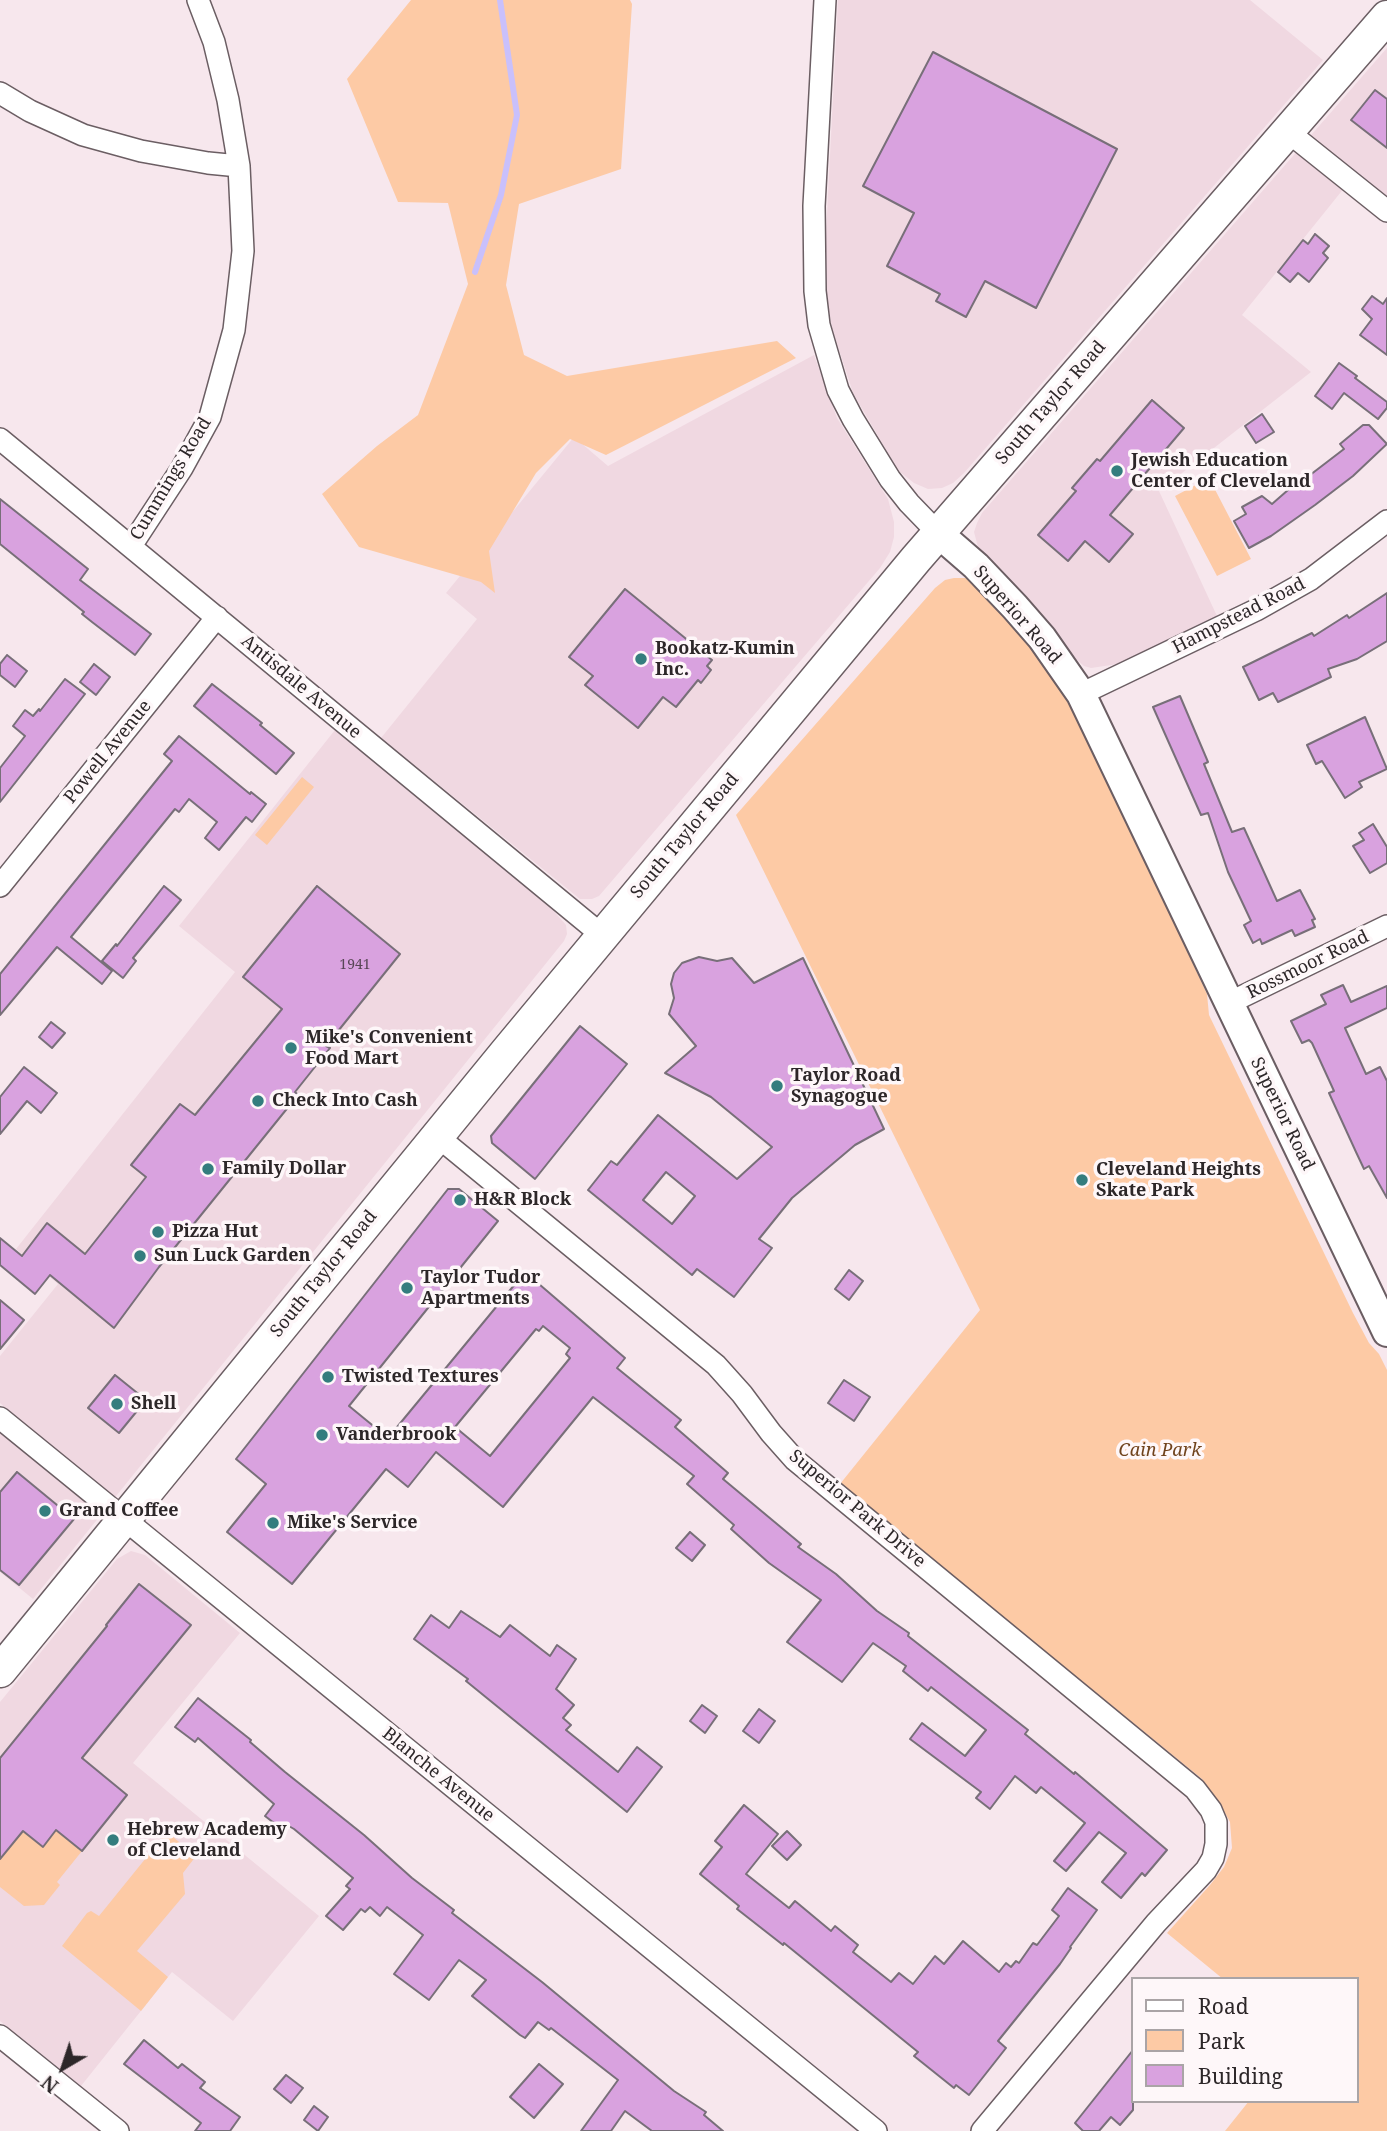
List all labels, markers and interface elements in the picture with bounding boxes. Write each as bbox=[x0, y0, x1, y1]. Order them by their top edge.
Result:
street label: South Taylor Road bbox=[991, 337, 1111, 469]
street label: Cummings Road bbox=[126, 414, 216, 544]
place label: Jewish Education Center of Cleveland bbox=[1131, 450, 1311, 492]
marker: Jewish Education Center of Cleveland bbox=[1109, 463, 1125, 479]
street label: Superior Road bbox=[968, 561, 1066, 669]
street label: Hampstead Road bbox=[1169, 573, 1309, 659]
street label: Antisdale Avenue bbox=[237, 631, 365, 743]
place label: Bookatz-Kumin Inc. bbox=[655, 638, 795, 680]
marker: Bookatz-Kumin Inc. bbox=[633, 651, 649, 667]
street label: Powell Avenue bbox=[60, 696, 156, 808]
street label: South Taylor Road bbox=[626, 769, 744, 903]
street label: Rossmoor Road bbox=[1244, 926, 1372, 1004]
house number: 1941 bbox=[339, 957, 371, 973]
place label: Mike's Convenient Food Mart bbox=[305, 1027, 473, 1070]
marker: Mike's Convenient Food Mart bbox=[283, 1040, 299, 1056]
street label: Superior Road bbox=[1245, 1054, 1319, 1174]
place label: Taylor Road Synagogue bbox=[791, 1065, 901, 1108]
marker: Taylor Road Synagogue bbox=[769, 1078, 785, 1094]
place label: Check Into Cash bbox=[272, 1090, 418, 1112]
marker: Check Into Cash bbox=[250, 1093, 266, 1109]
place label: Family Dollar bbox=[222, 1158, 347, 1180]
place label: Cleveland Heights Skate Park bbox=[1096, 1159, 1261, 1202]
marker: Family Dollar bbox=[200, 1161, 216, 1177]
marker: Cleveland Heights Skate Park bbox=[1074, 1172, 1090, 1188]
place label: H&R Block bbox=[474, 1189, 571, 1211]
marker: H&R Block bbox=[452, 1192, 468, 1208]
street label: South Taylor Road bbox=[266, 1206, 382, 1342]
place label: Pizza Hut bbox=[172, 1221, 258, 1243]
marker: Pizza Hut bbox=[150, 1224, 166, 1240]
place label: Sun Luck Garden bbox=[154, 1245, 311, 1267]
marker: Sun Luck Garden bbox=[132, 1248, 148, 1264]
place label: Taylor Tudor Apartments bbox=[421, 1267, 540, 1310]
marker: Taylor Tudor Apartments bbox=[399, 1280, 415, 1296]
place label: Twisted Textures bbox=[342, 1366, 499, 1388]
marker: Twisted Textures bbox=[320, 1369, 336, 1385]
place label: Shell bbox=[131, 1393, 176, 1415]
marker: Shell bbox=[109, 1396, 125, 1412]
place label: Vanderbrook bbox=[336, 1424, 456, 1446]
marker: Vanderbrook bbox=[314, 1427, 330, 1443]
park label: Cain Park bbox=[1119, 1440, 1201, 1462]
street label: Superior Park Drive bbox=[784, 1446, 930, 1572]
place label: Grand Coffee bbox=[59, 1500, 178, 1522]
marker: Grand Coffee bbox=[37, 1503, 53, 1519]
place label: Mike's Service bbox=[287, 1512, 418, 1534]
marker: Mike's Service bbox=[265, 1515, 281, 1531]
street label: Blanche Avenue bbox=[378, 1723, 498, 1827]
place label: Hebrew Academy of Cleveland bbox=[127, 1819, 287, 1862]
marker: Hebrew Academy of Cleveland bbox=[105, 1832, 121, 1848]
legend bbox=[1132, 1977, 1359, 2103]
text: Road bbox=[1198, 1992, 1249, 2020]
text: Park bbox=[1198, 2027, 1245, 2055]
north arrow bbox=[28, 2033, 98, 2103]
text: Building bbox=[1198, 2062, 1283, 2090]
text: N bbox=[36, 2070, 64, 2099]

